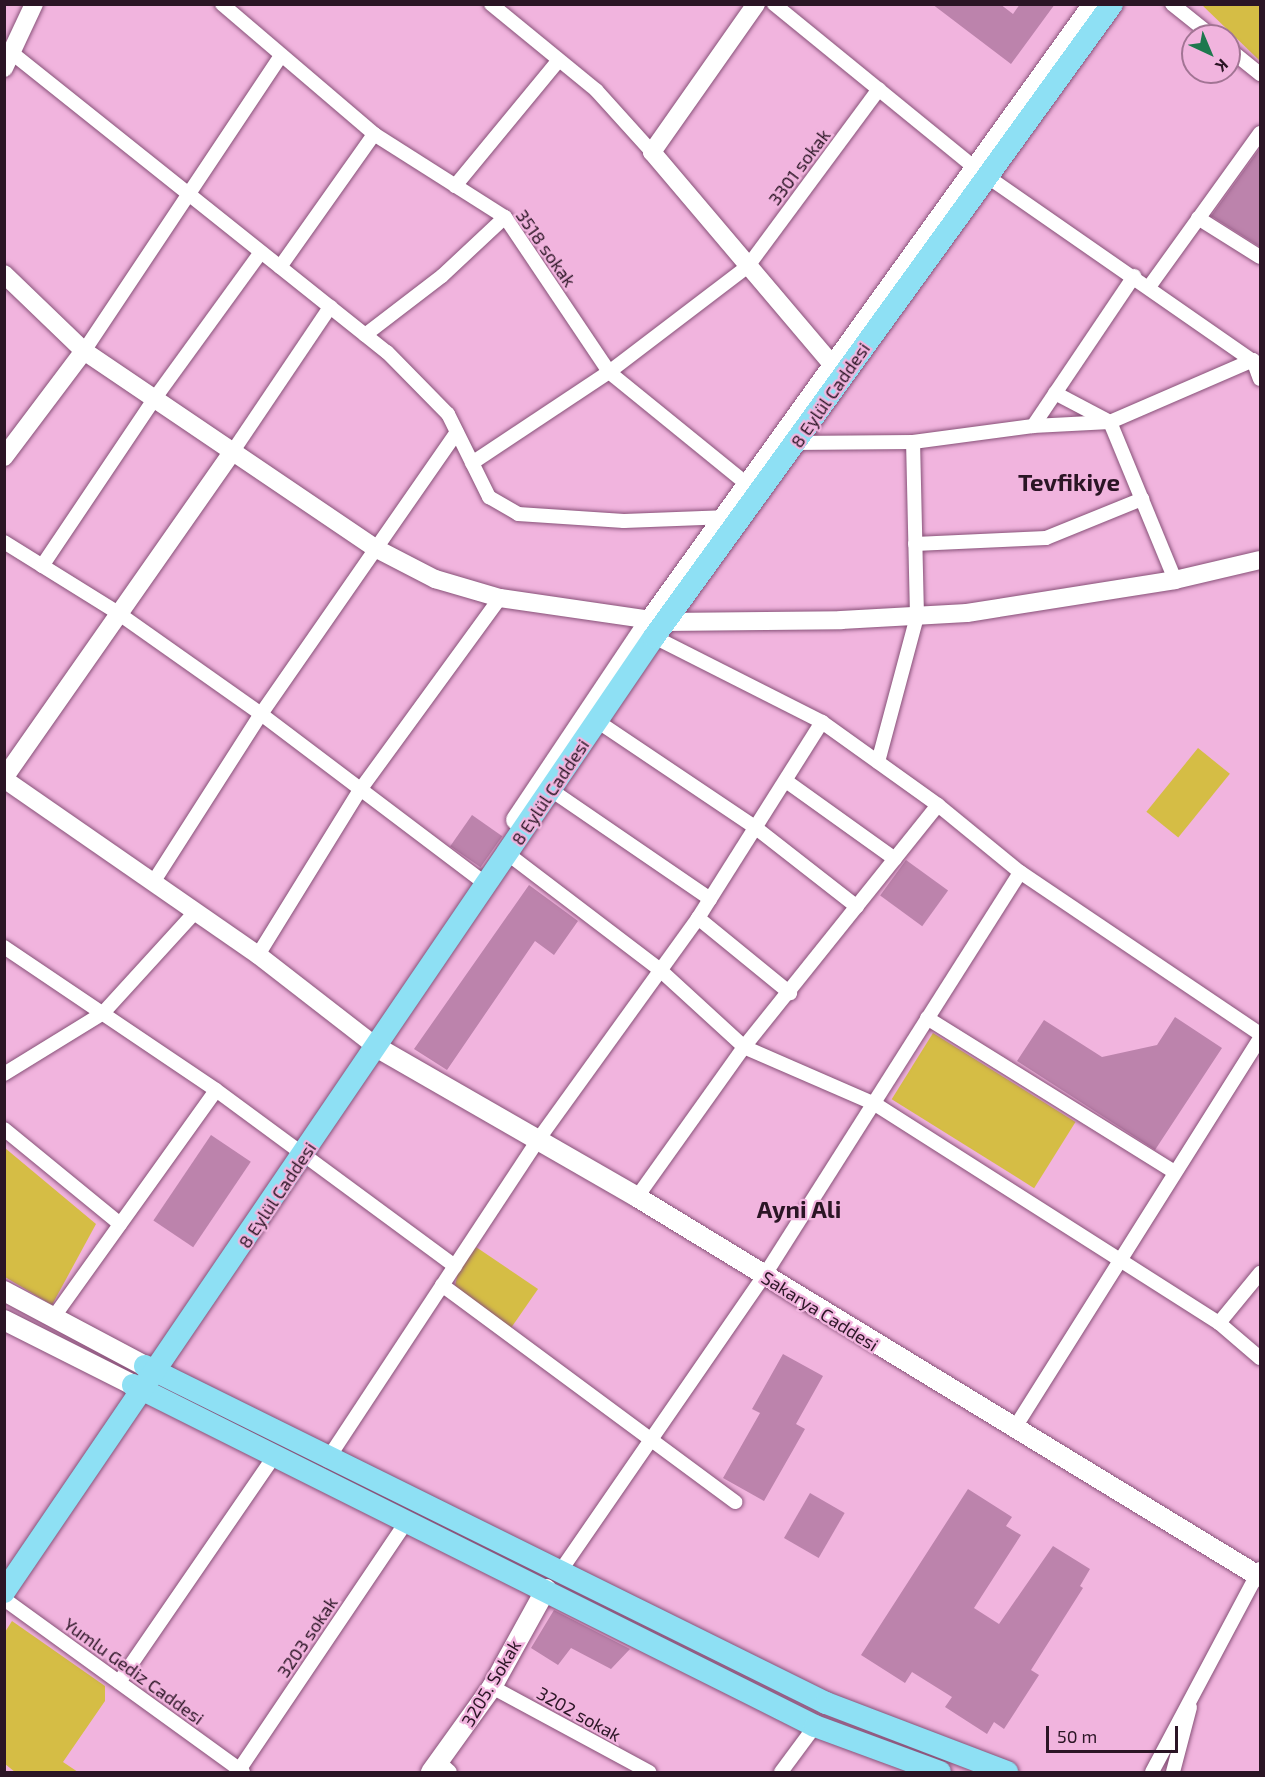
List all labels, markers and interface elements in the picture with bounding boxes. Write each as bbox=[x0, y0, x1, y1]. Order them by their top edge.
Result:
north arrow bbox=[1181, 24, 1241, 84]
text: K bbox=[1212, 56, 1233, 76]
street label: 3301 sokak bbox=[763, 125, 835, 209]
street label: 3518 sokak bbox=[512, 205, 580, 291]
street label: 8 Eylül Caddesi bbox=[786, 338, 874, 452]
district label: Tevfikiye bbox=[1018, 468, 1120, 496]
street label: 8 Eylül Caddesi bbox=[507, 735, 593, 849]
street label: 8 Eylül Caddesi bbox=[234, 1138, 320, 1252]
district label: Ayni Ali bbox=[756, 1195, 842, 1223]
street label: Sakarya Caddesi bbox=[758, 1266, 882, 1356]
street label: 3203 sokak bbox=[272, 1593, 342, 1681]
street label: Yumlu Gediz Caddesi bbox=[60, 1613, 208, 1729]
street label: 3205. Sokak bbox=[457, 1636, 525, 1730]
street label: 3202 sokak bbox=[533, 1682, 625, 1746]
scale bar bbox=[1049, 1714, 1181, 1752]
text: 50 m bbox=[1057, 1725, 1097, 1747]

